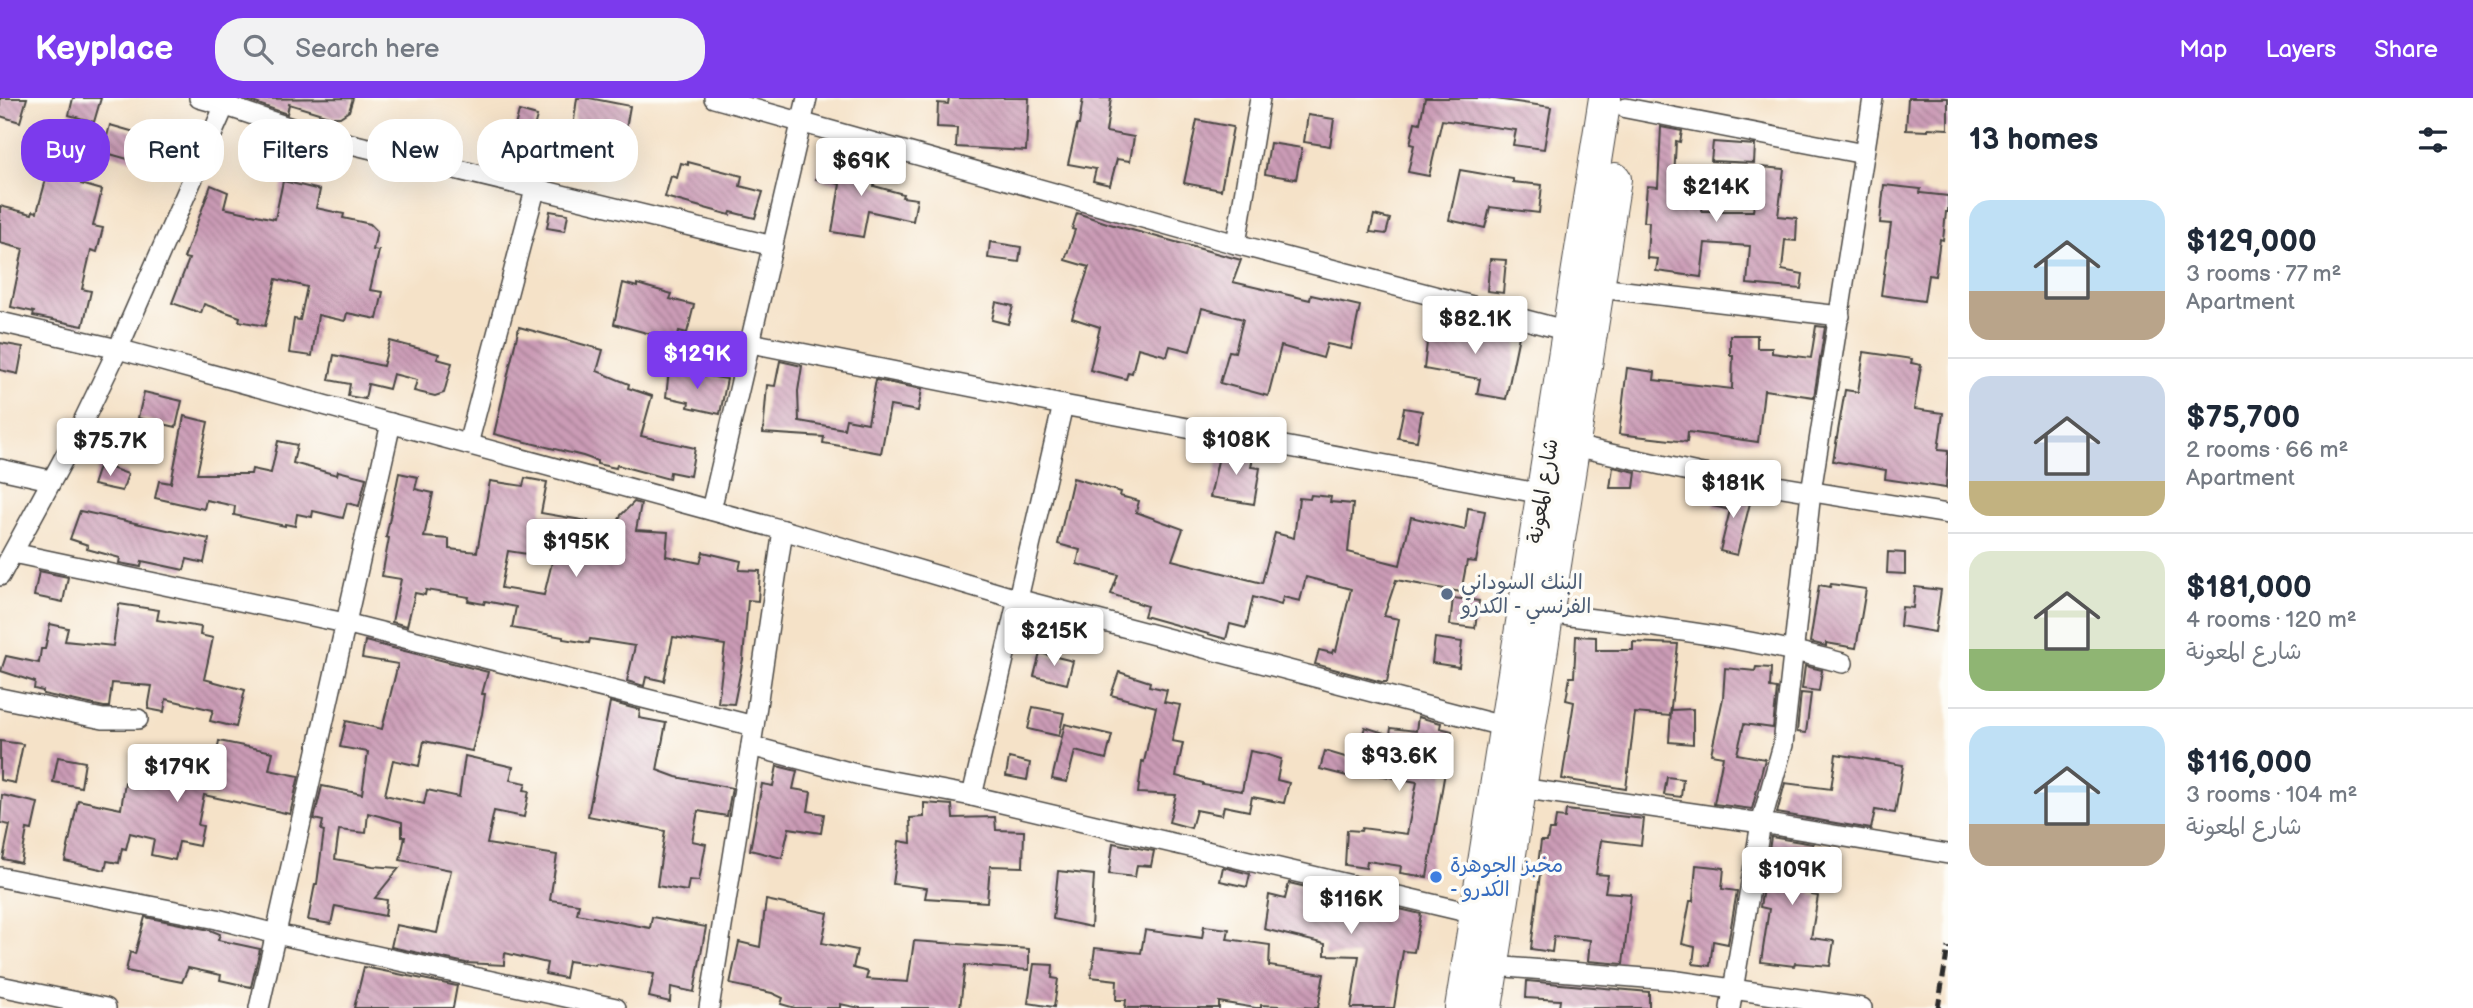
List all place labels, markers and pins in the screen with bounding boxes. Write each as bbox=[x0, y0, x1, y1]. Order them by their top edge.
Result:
pin: $69K bbox=[820, 139, 902, 198]
pin: $214K bbox=[1667, 164, 1765, 224]
pin: $82.1K bbox=[1418, 296, 1532, 356]
pin: $129K bbox=[648, 331, 746, 391]
pin: $75.7K bbox=[53, 418, 167, 478]
pin: $108K bbox=[1187, 418, 1285, 477]
pin: $181K bbox=[1684, 460, 1782, 520]
pin: $195K bbox=[527, 519, 625, 579]
place label: البنك السوداني الفرنسي - الكدرو bbox=[1460, 570, 1591, 625]
marker: البنك السوداني الفرنسي - الكدرو bbox=[1439, 586, 1455, 602]
pin: $215K bbox=[1005, 608, 1103, 668]
pin: $93.6K bbox=[1342, 734, 1456, 793]
pin: $179K bbox=[128, 744, 226, 804]
pin: $109K bbox=[1743, 848, 1841, 907]
place label: مخبز الجوهرة - الكدرو bbox=[1450, 853, 1563, 903]
marker: مخبز الجوهرة - الكدرو bbox=[1428, 869, 1444, 885]
pin: $116K bbox=[1302, 876, 1400, 936]

